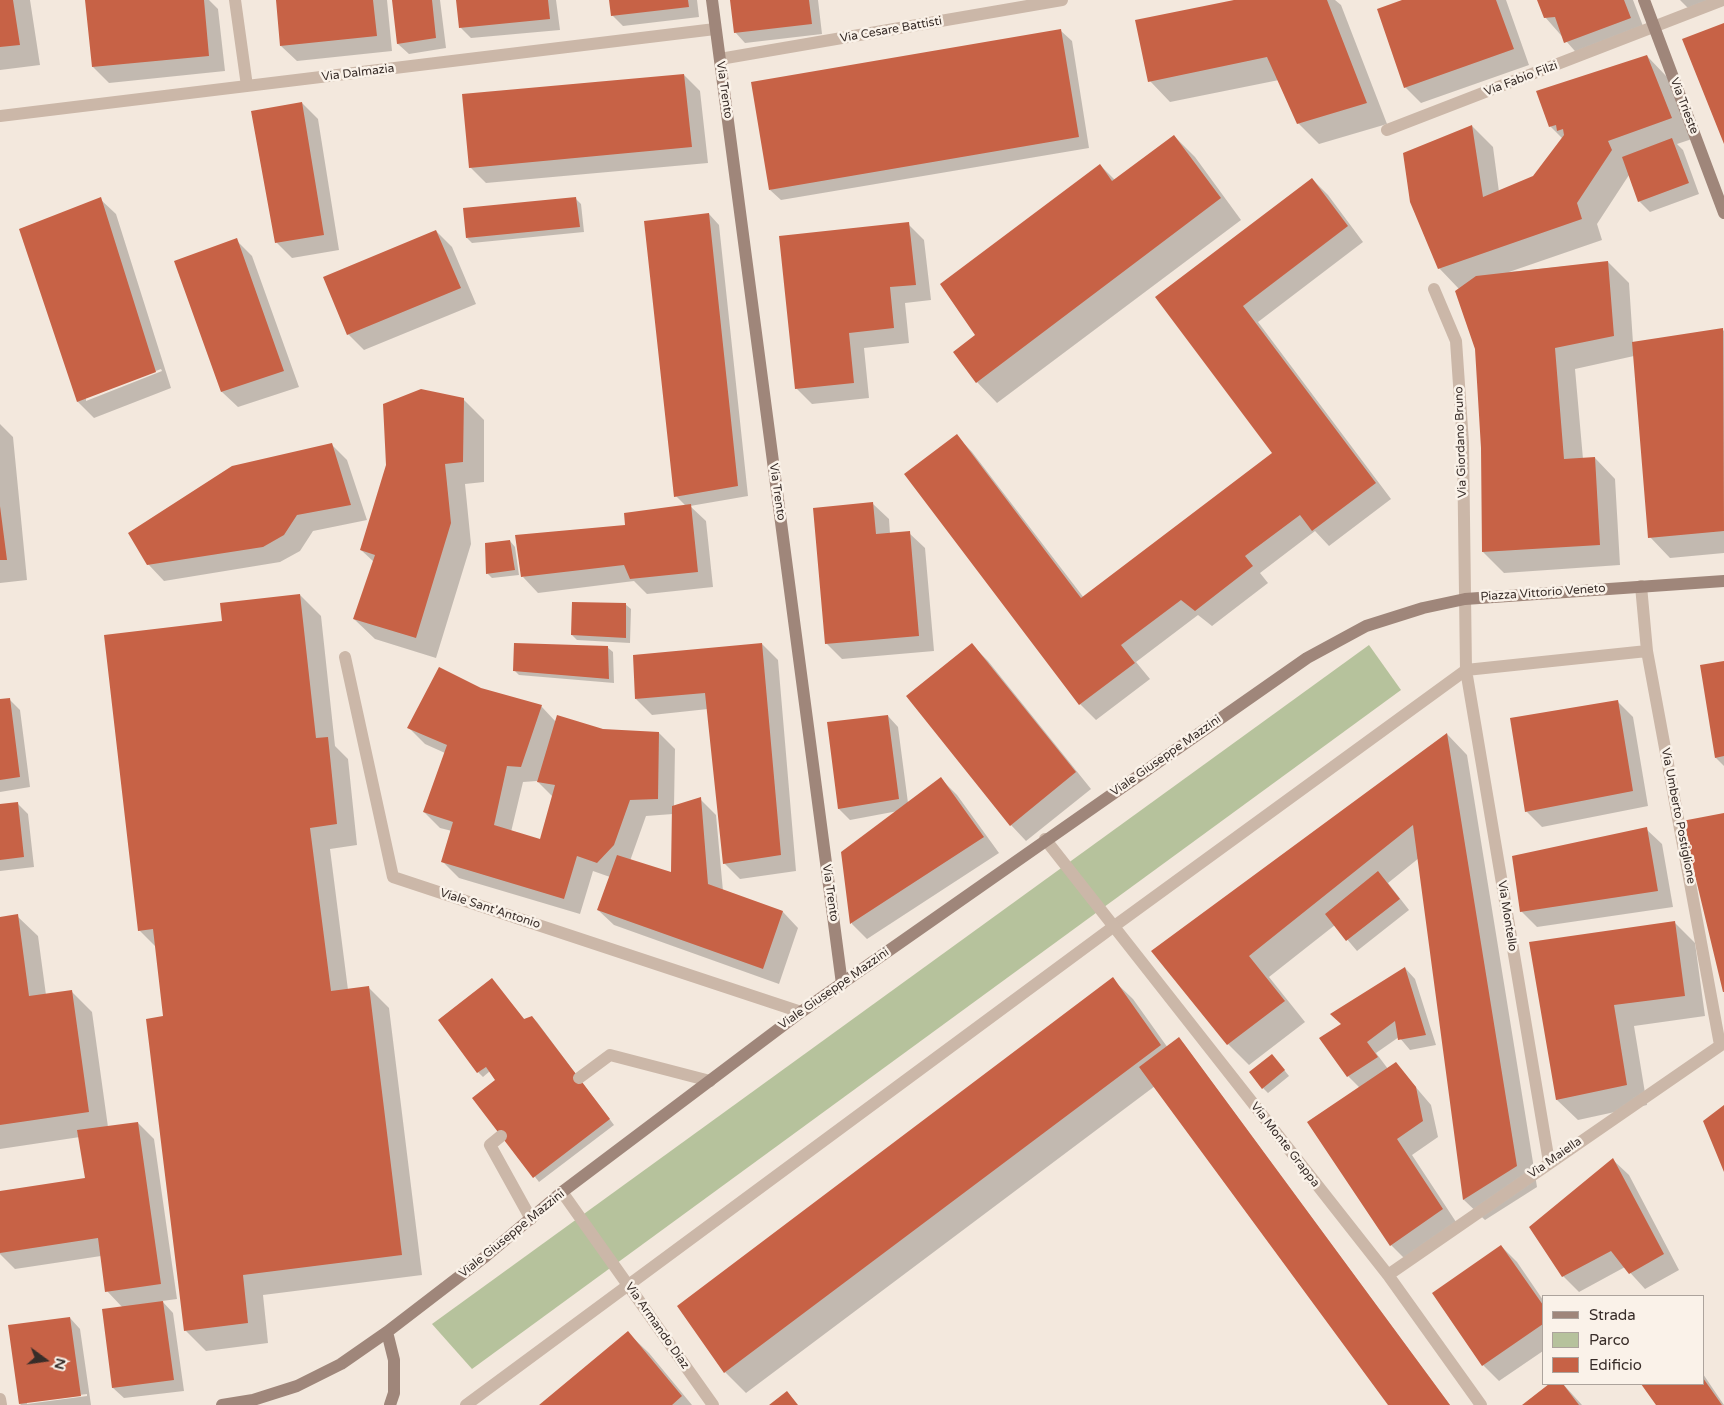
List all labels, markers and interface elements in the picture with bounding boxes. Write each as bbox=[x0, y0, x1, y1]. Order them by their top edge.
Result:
street label: Via Cesare Battisti bbox=[839, 14, 943, 46]
street label: Via Fabio Filzi bbox=[1482, 58, 1560, 100]
street label: Via Trento bbox=[713, 60, 735, 120]
street label: Via Dalmazia bbox=[321, 61, 395, 85]
street label: Via Trieste bbox=[1667, 76, 1701, 136]
street label: Via Giordano Bruno bbox=[1452, 386, 1470, 498]
street label: Via Trento bbox=[766, 462, 788, 522]
street label: Piazza Vittorio Veneto bbox=[1480, 581, 1606, 605]
street label: Viale Giuseppe Mazzini bbox=[1108, 712, 1224, 800]
street label: Via Umberto Postiglione bbox=[1658, 747, 1698, 885]
street label: Via Trento bbox=[819, 863, 841, 923]
street label: Via Montello bbox=[1494, 880, 1520, 952]
street label: Viale Sant'Antonio bbox=[438, 886, 542, 932]
street label: Viale Giuseppe Mazzini bbox=[776, 945, 892, 1033]
street label: Via Monte Grappa bbox=[1247, 1100, 1323, 1190]
street label: Via Maiella bbox=[1526, 1134, 1584, 1182]
street label: Viale Giuseppe Mazzini bbox=[456, 1187, 568, 1281]
street label: Via Armando Diaz bbox=[622, 1280, 692, 1372]
legend bbox=[1542, 1295, 1704, 1385]
text: Strada bbox=[1589, 1306, 1636, 1324]
text: Parco bbox=[1589, 1331, 1630, 1349]
north arrow bbox=[20, 1335, 70, 1385]
text: N bbox=[50, 1356, 70, 1371]
text: Edificio bbox=[1589, 1356, 1642, 1374]

